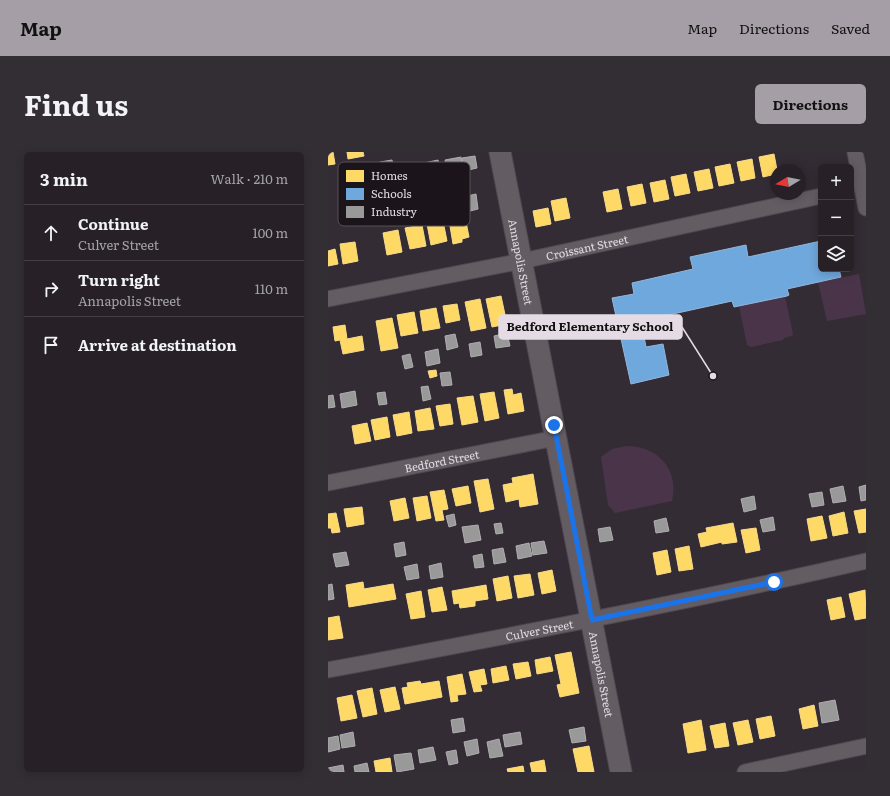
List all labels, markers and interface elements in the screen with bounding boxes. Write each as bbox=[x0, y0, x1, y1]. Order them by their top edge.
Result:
text: Map bbox=[20, 14, 62, 42]
text: Map bbox=[687, 18, 717, 38]
text: Directions bbox=[739, 18, 809, 38]
text: Saved bbox=[831, 18, 870, 38]
text: Find us bbox=[24, 83, 128, 125]
button: Directions bbox=[755, 84, 866, 124]
legend bbox=[338, 162, 470, 226]
north arrow bbox=[770, 164, 806, 200]
map controls bbox=[818, 164, 854, 272]
button: + bbox=[818, 164, 854, 200]
text: 3 min bbox=[40, 166, 88, 191]
text: Homes bbox=[371, 167, 408, 183]
text: Walk · 210 m bbox=[211, 169, 288, 188]
text: Schools bbox=[371, 185, 412, 201]
button: − bbox=[818, 200, 854, 236]
text: Industry bbox=[371, 203, 418, 219]
text: Continue bbox=[78, 212, 148, 235]
street label: Annapolis Street bbox=[505, 218, 538, 307]
icon: ahead bbox=[40, 222, 62, 244]
text: 100 m bbox=[252, 223, 288, 242]
street label: Croissant Street bbox=[544, 230, 630, 264]
text: Culver Street bbox=[78, 235, 159, 254]
button: layers bbox=[818, 236, 854, 272]
text: Turn right bbox=[78, 268, 160, 291]
icon: right bbox=[40, 278, 62, 300]
text: 110 m bbox=[255, 279, 288, 298]
text: Annapolis Street bbox=[78, 291, 181, 310]
callout: Bedford Elementary School bbox=[499, 315, 682, 339]
text: Bedford Elementary School bbox=[507, 317, 674, 335]
text: Arrive at destination bbox=[78, 333, 237, 356]
icon: arrive bbox=[40, 334, 62, 356]
route end bbox=[545, 416, 563, 434]
street label: Bedford Street bbox=[403, 445, 481, 476]
route start bbox=[765, 573, 783, 591]
street label: Culver Street bbox=[504, 615, 575, 644]
street label: Annapolis Street bbox=[586, 630, 618, 719]

